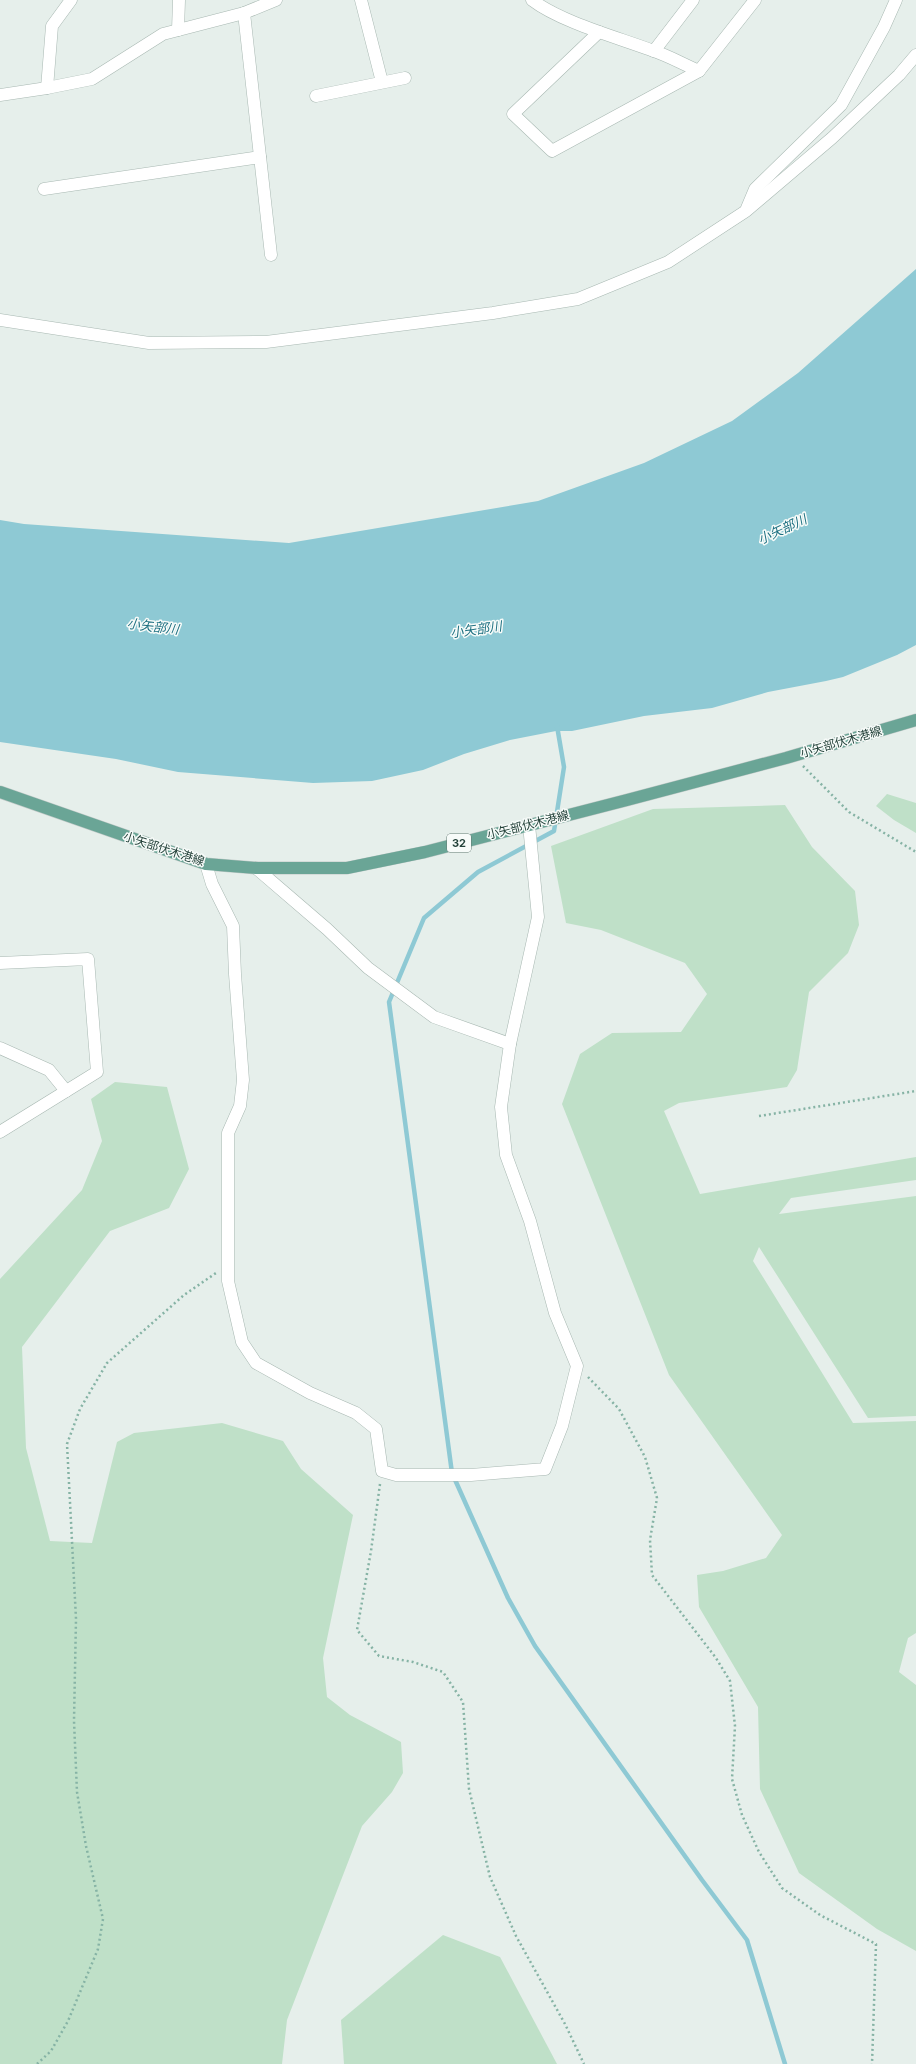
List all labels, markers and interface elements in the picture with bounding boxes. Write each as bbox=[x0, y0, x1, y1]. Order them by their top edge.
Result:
water label: 小矢部川 bbox=[755, 510, 811, 547]
water label: 小矢部川 bbox=[126, 615, 182, 637]
water label: 小矢部川 bbox=[449, 617, 505, 641]
street label: 小矢部伏木港線 bbox=[798, 723, 883, 760]
street label: 小矢部伏木港線 bbox=[485, 807, 570, 842]
street label: 小矢部伏木港線 bbox=[122, 828, 206, 869]
road number: 32 bbox=[447, 834, 471, 852]

